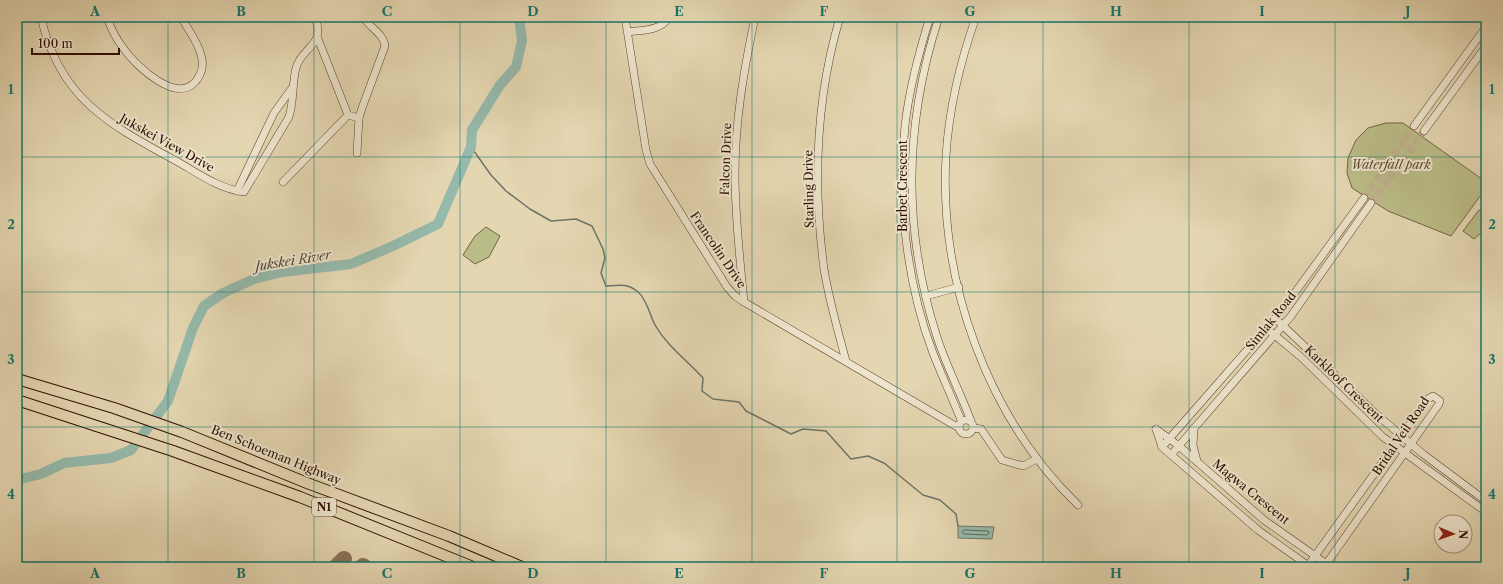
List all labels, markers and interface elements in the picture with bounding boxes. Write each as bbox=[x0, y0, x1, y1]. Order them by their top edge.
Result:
text: A bbox=[89, 3, 101, 19]
text: B bbox=[236, 3, 246, 19]
text: C bbox=[382, 3, 392, 19]
text: D bbox=[527, 3, 539, 19]
text: E bbox=[674, 3, 684, 19]
text: F bbox=[820, 3, 829, 19]
text: G bbox=[964, 3, 976, 19]
text: H bbox=[1110, 3, 1122, 19]
text: I bbox=[1259, 3, 1265, 19]
text: J bbox=[1403, 3, 1411, 19]
scale bar bbox=[32, 30, 119, 56]
text: 100 m bbox=[38, 36, 73, 51]
text: 1 bbox=[8, 81, 14, 97]
text: 1 bbox=[1489, 81, 1495, 97]
street label: Jukskei View Drive bbox=[115, 109, 217, 175]
street label: Falcon Drive bbox=[717, 122, 734, 196]
street label: Barbet Crescent bbox=[895, 139, 910, 232]
street label: Starling Drive bbox=[800, 149, 817, 228]
park label: Waterfall park bbox=[1351, 157, 1432, 172]
street label: Francolin Drive bbox=[687, 208, 750, 291]
text: 2 bbox=[7, 216, 15, 232]
text: 2 bbox=[1488, 216, 1496, 232]
water label: Jukskei River bbox=[250, 246, 333, 275]
street label: Simlak Road bbox=[1242, 288, 1299, 353]
street label: Karkloof Crescent bbox=[1302, 342, 1388, 426]
text: 3 bbox=[7, 351, 15, 367]
text: 3 bbox=[1488, 351, 1496, 367]
street label: Bridal Veil Road bbox=[1369, 393, 1433, 478]
street label: Ben Schoeman Highway bbox=[209, 422, 344, 488]
street label: Magwa Crescent bbox=[1210, 456, 1293, 528]
text: 4 bbox=[7, 486, 15, 502]
text: 4 bbox=[1488, 486, 1496, 502]
road number: N1 bbox=[312, 498, 336, 516]
north arrow bbox=[1433, 514, 1473, 554]
text: N bbox=[1456, 529, 1470, 540]
text: A bbox=[89, 565, 101, 581]
text: B bbox=[236, 565, 246, 581]
text: C bbox=[382, 565, 392, 581]
text: D bbox=[527, 565, 539, 581]
text: E bbox=[674, 565, 684, 581]
text: F bbox=[820, 565, 829, 581]
text: G bbox=[964, 565, 976, 581]
text: H bbox=[1110, 565, 1122, 581]
text: I bbox=[1259, 565, 1265, 581]
text: J bbox=[1403, 565, 1411, 581]

